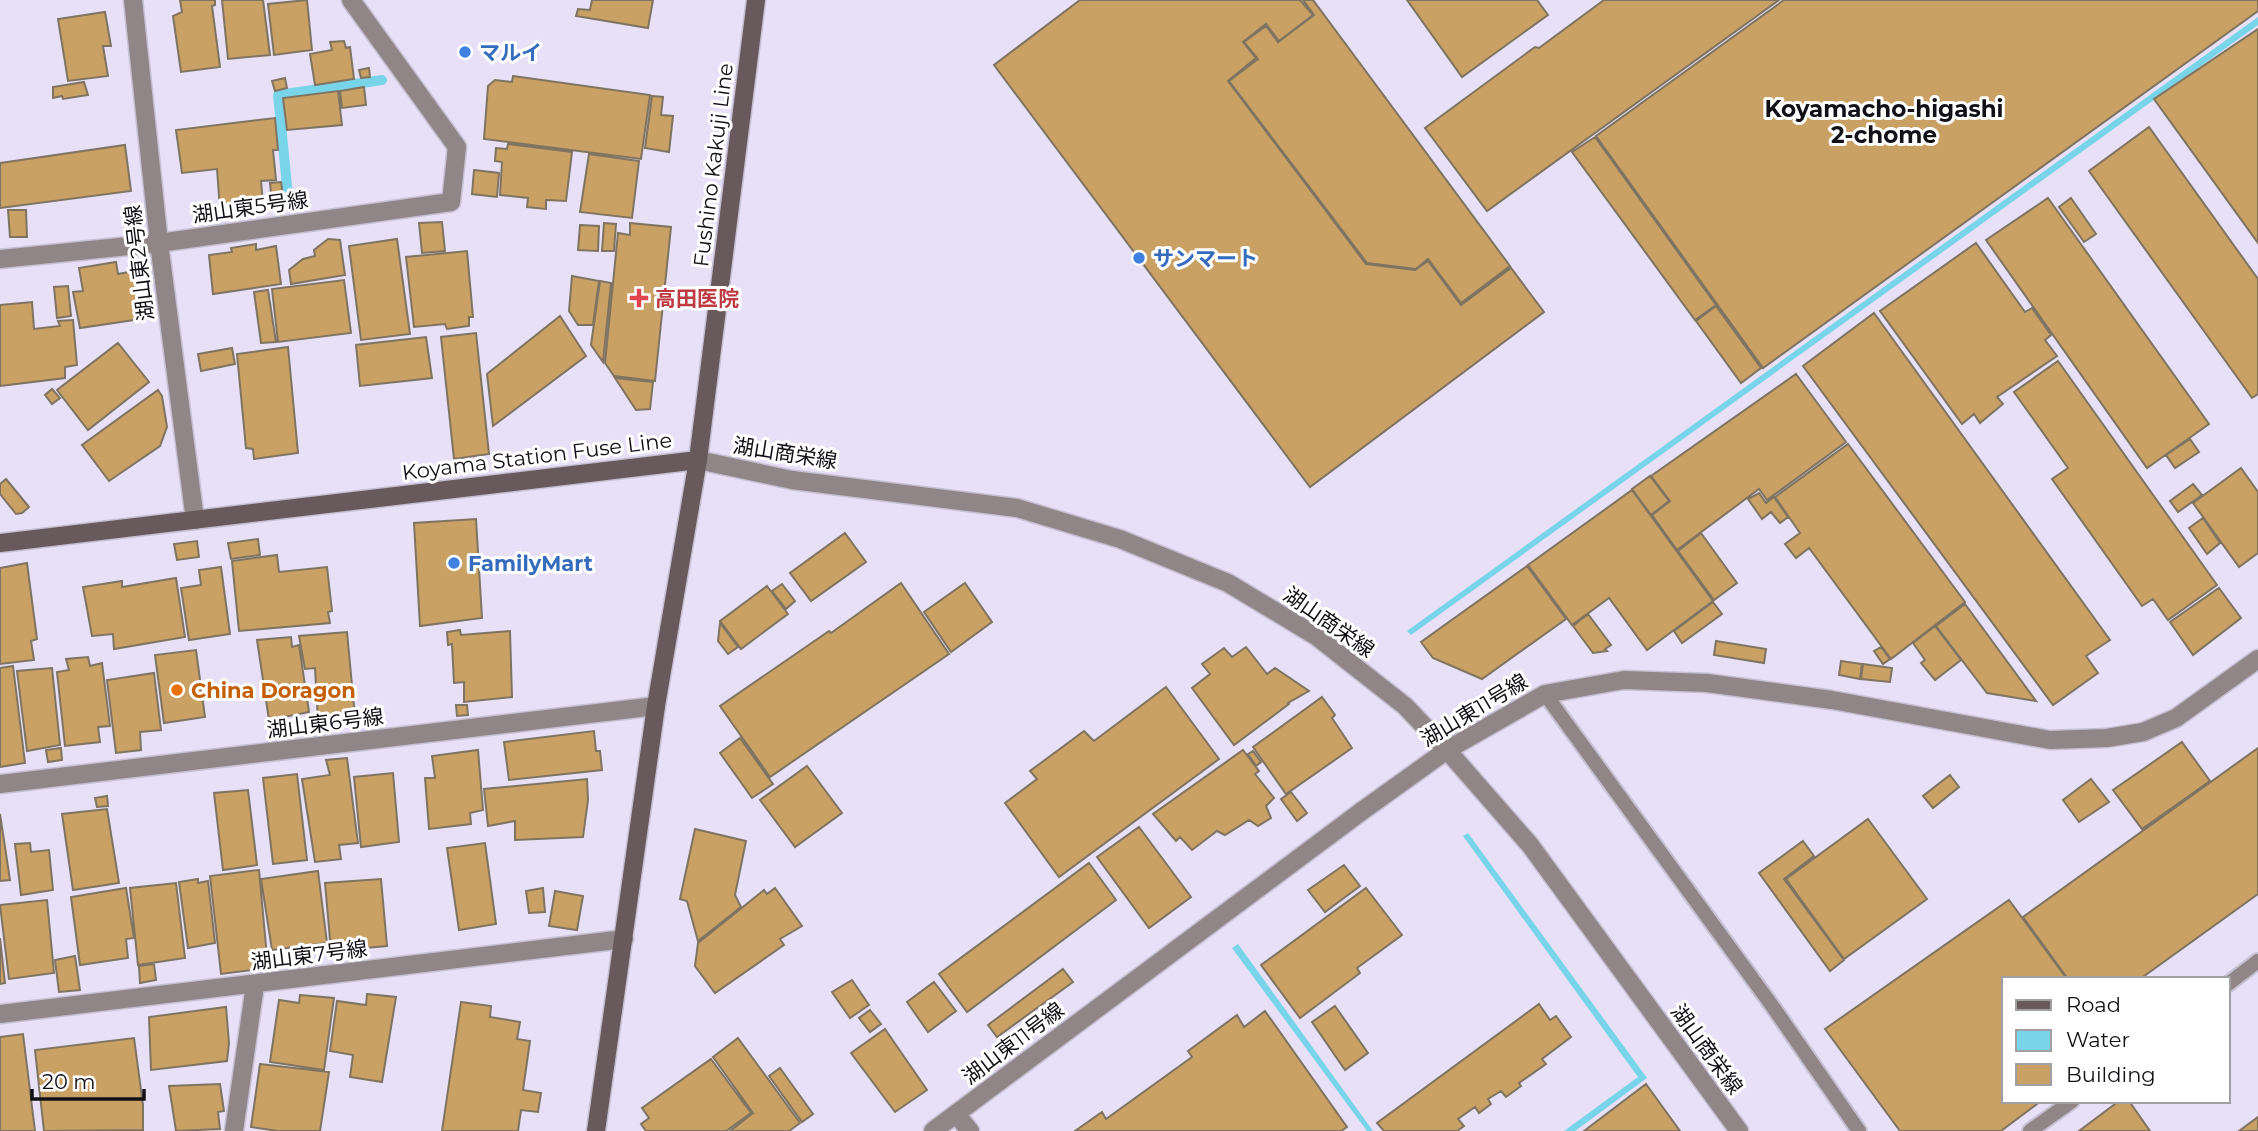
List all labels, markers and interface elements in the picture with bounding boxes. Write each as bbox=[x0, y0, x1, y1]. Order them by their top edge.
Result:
place label: マルイ bbox=[479, 40, 542, 65]
marker: マルイ bbox=[457, 44, 473, 60]
street label: Fushino Kakuji Line bbox=[688, 62, 738, 268]
district label: Koyamacho-higashi 2-chome bbox=[1765, 95, 2003, 149]
street label: 湖山東5号線 bbox=[190, 186, 310, 228]
street label: 湖山東2号線 bbox=[119, 203, 159, 323]
place label: サンマート bbox=[1153, 246, 1258, 271]
marker: サンマート bbox=[1131, 250, 1147, 266]
place label: 高田医院 bbox=[655, 286, 739, 311]
marker: 高田医院 bbox=[629, 288, 649, 308]
street label: Koyama Station Fuse Line bbox=[401, 427, 673, 485]
street label: 湖山商栄線 bbox=[731, 432, 839, 474]
place label: FamilyMart bbox=[468, 551, 593, 576]
marker: FamilyMart bbox=[446, 555, 462, 571]
street label: 湖山商栄線 bbox=[1279, 582, 1379, 662]
street label: 湖山東11号線 bbox=[1416, 668, 1532, 752]
place label: China Doragon bbox=[191, 678, 356, 703]
marker: China Doragon bbox=[169, 682, 185, 698]
street label: 湖山東6号線 bbox=[265, 703, 385, 743]
street label: 湖山東7号線 bbox=[249, 935, 369, 975]
legend bbox=[2002, 977, 2230, 1103]
text: Road bbox=[2066, 992, 2121, 1017]
street label: 湖山東11号線 bbox=[957, 997, 1069, 1089]
street label: 湖山商栄線 bbox=[1666, 999, 1748, 1099]
text: Water bbox=[2066, 1027, 2130, 1052]
scale bar bbox=[32, 1058, 144, 1102]
text: Building bbox=[2066, 1062, 2156, 1087]
text: 20 m bbox=[42, 1069, 96, 1094]

